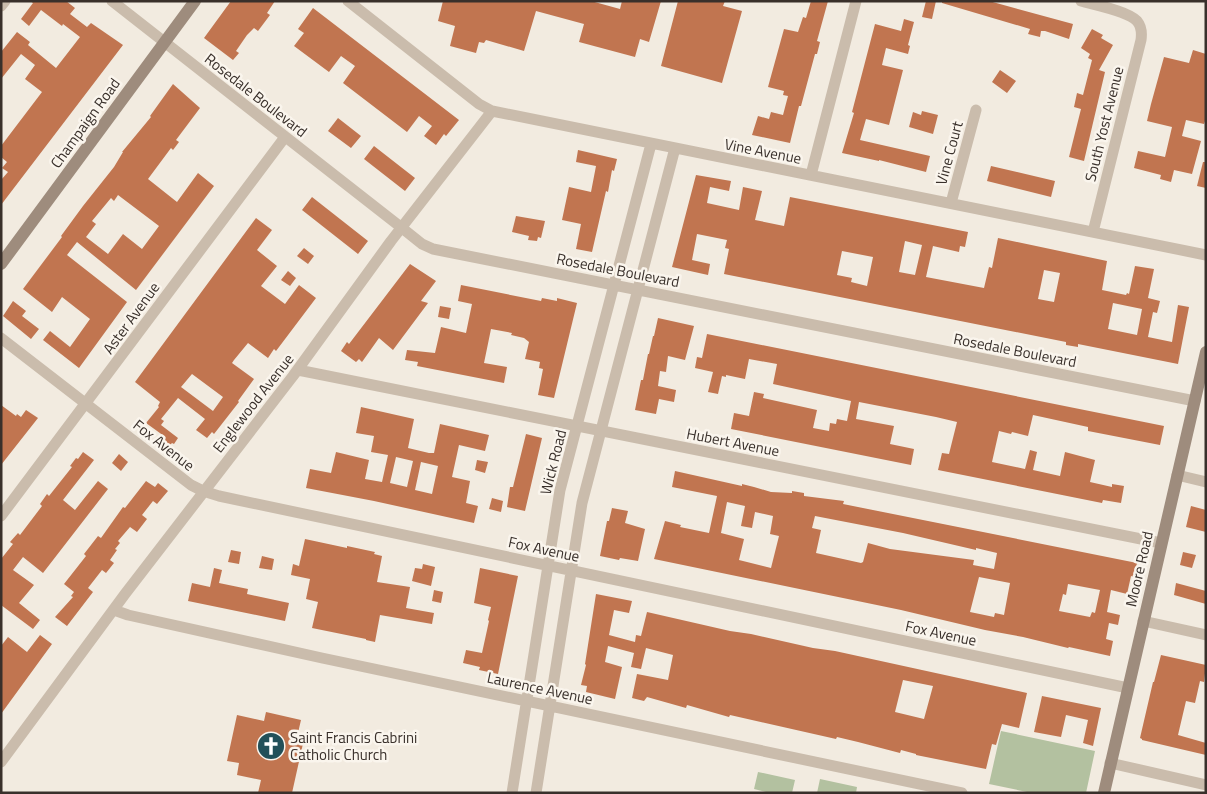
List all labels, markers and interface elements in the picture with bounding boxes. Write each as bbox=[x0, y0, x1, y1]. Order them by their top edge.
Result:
street label: Rosedale Boulevard bbox=[200, 47, 312, 143]
street label: South Yost Avenue bbox=[1079, 64, 1129, 184]
street label: Champaign Road bbox=[44, 73, 126, 173]
street label: Vine Court bbox=[929, 118, 969, 188]
street label: Vine Avenue bbox=[723, 132, 803, 170]
street label: Rosedale Boulevard bbox=[554, 247, 682, 293]
street label: Aster Avenue bbox=[97, 277, 165, 359]
street label: Rosedale Boulevard bbox=[951, 327, 1079, 373]
street label: Englewood Avenue bbox=[207, 348, 299, 458]
street label: Fox Avenue bbox=[128, 414, 200, 476]
street label: Hubert Avenue bbox=[685, 422, 781, 462]
street label: Wick Road bbox=[534, 427, 572, 497]
street label: Moore Road bbox=[1119, 529, 1159, 609]
street label: Fox Avenue bbox=[506, 530, 582, 568]
street label: Fox Avenue bbox=[903, 614, 979, 652]
street label: Laurence Avenue bbox=[485, 666, 595, 710]
place label: Saint Francis Cabrini Catholic Church bbox=[290, 726, 417, 766]
church icon: Saint Francis Cabrini Catholic Church bbox=[256, 731, 286, 761]

